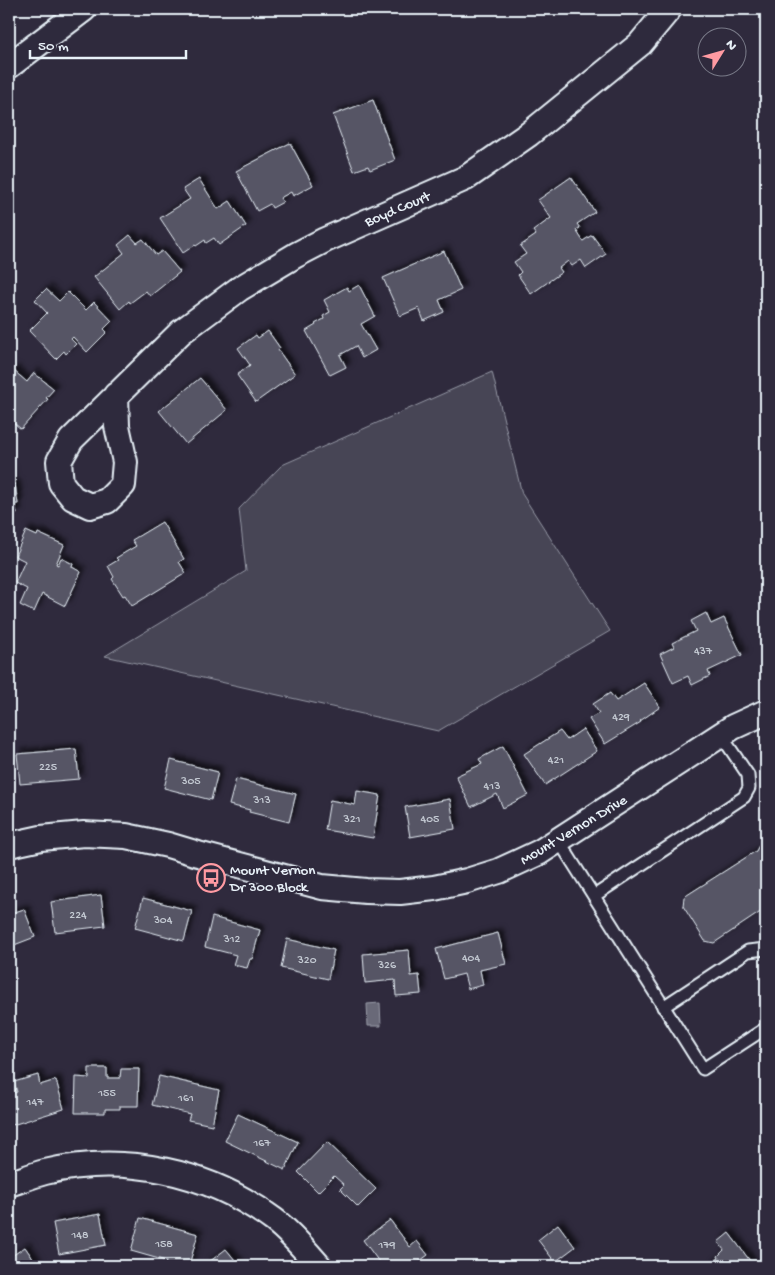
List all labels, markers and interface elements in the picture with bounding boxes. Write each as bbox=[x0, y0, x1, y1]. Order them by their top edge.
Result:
scale bar bbox=[30, 28, 186, 60]
north arrow bbox=[698, 28, 748, 78]
text: N bbox=[721, 37, 740, 54]
text: 50 m bbox=[38, 38, 69, 56]
street label: Boyd Court bbox=[361, 187, 435, 232]
house number: 437 bbox=[694, 645, 713, 659]
house number: 429 bbox=[612, 711, 630, 725]
house number: 421 bbox=[548, 754, 564, 768]
house number: 225 bbox=[39, 761, 57, 775]
house number: 305 bbox=[180, 775, 201, 789]
house number: 413 bbox=[484, 780, 500, 794]
street label: Mount Vernon Drive bbox=[517, 792, 631, 870]
house number: 313 bbox=[252, 794, 271, 808]
house number: 321 bbox=[343, 813, 361, 827]
house number: 405 bbox=[421, 813, 439, 827]
place label: Mount Vernon Dr 300 Block bbox=[229, 862, 315, 897]
bus stop icon: Mount Vernon Dr 300 Block bbox=[196, 863, 226, 893]
house number: 224 bbox=[69, 909, 87, 923]
house number: 304 bbox=[153, 914, 173, 928]
house number: 312 bbox=[223, 933, 241, 947]
house number: 404 bbox=[462, 952, 480, 966]
house number: 320 bbox=[297, 954, 317, 968]
house number: 326 bbox=[377, 959, 397, 973]
house number: 155 bbox=[97, 1087, 116, 1101]
house number: 161 bbox=[177, 1092, 194, 1106]
house number: 147 bbox=[26, 1096, 44, 1110]
house number: 167 bbox=[252, 1137, 271, 1151]
house number: 148 bbox=[70, 1229, 89, 1243]
house number: 158 bbox=[154, 1238, 173, 1252]
house number: 179 bbox=[377, 1239, 396, 1253]

